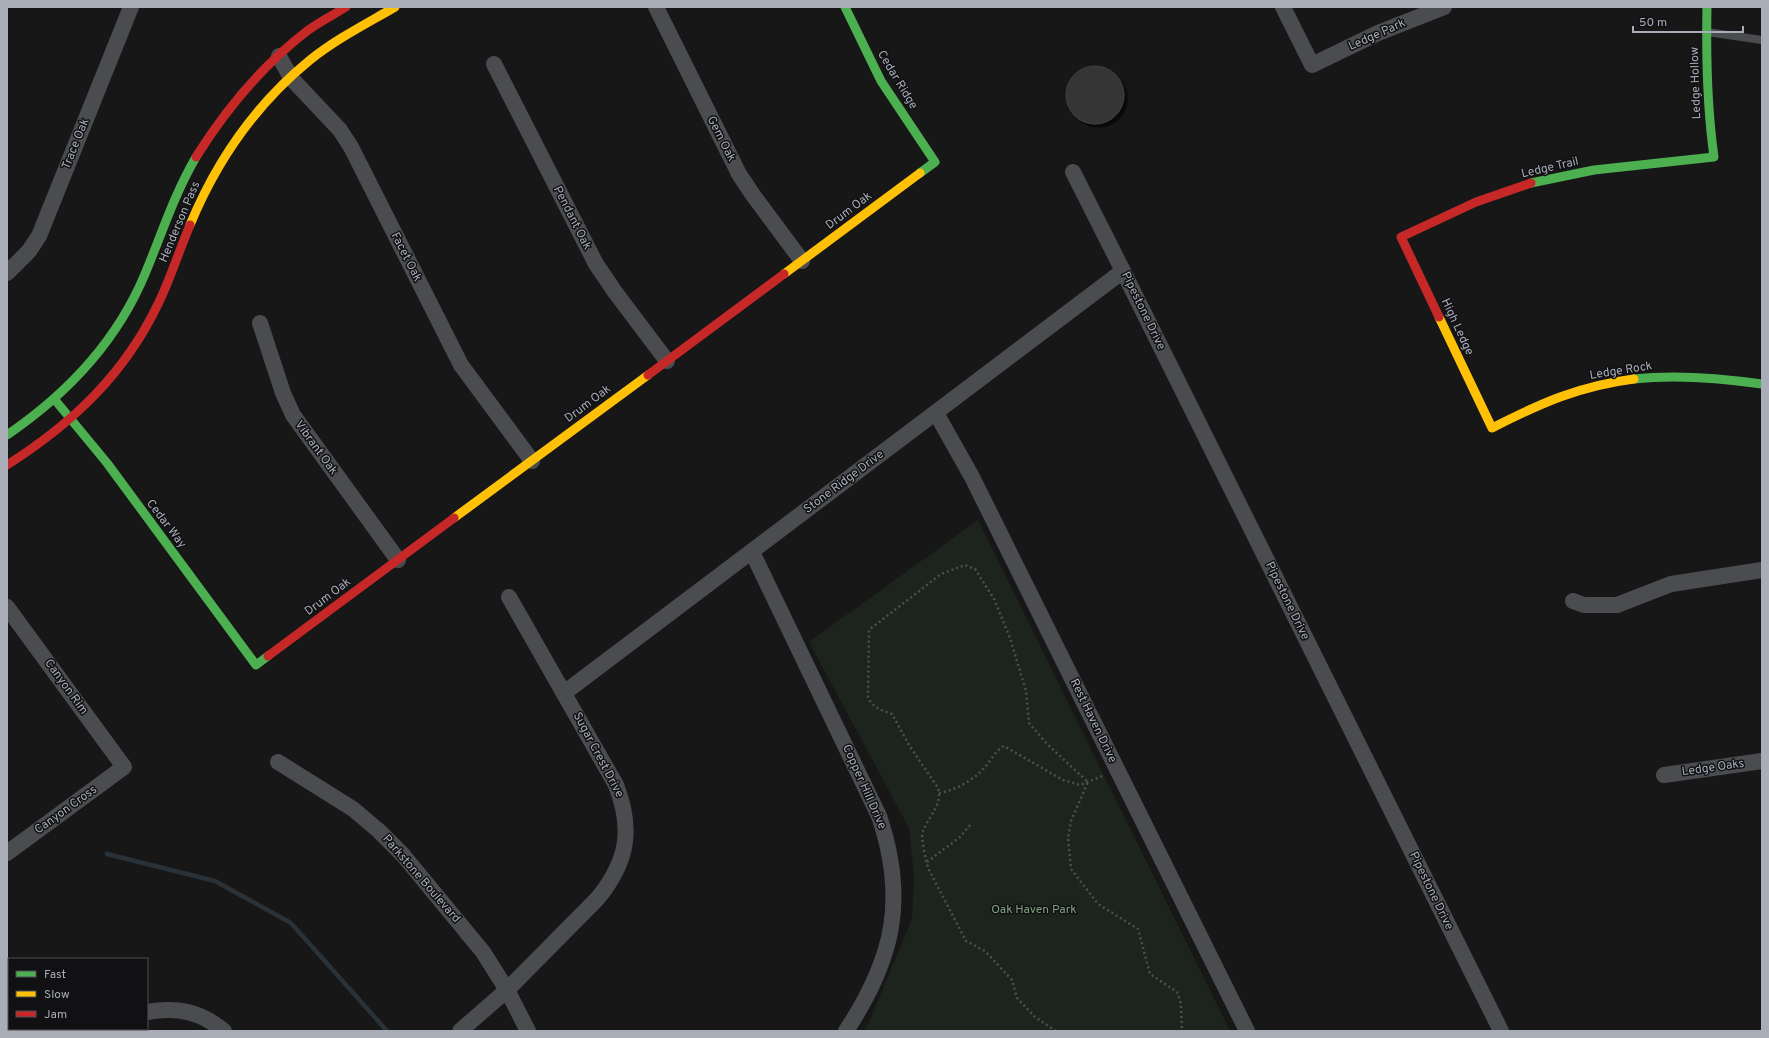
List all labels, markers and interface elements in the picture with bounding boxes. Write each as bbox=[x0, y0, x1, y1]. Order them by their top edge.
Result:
scale bar bbox=[1633, 8, 1743, 34]
street label: Ledge Park bbox=[1346, 15, 1408, 55]
text: 50 m bbox=[1639, 15, 1667, 31]
street label: Ledge Hollow bbox=[1687, 46, 1705, 120]
street label: Cedar Ridge bbox=[873, 48, 921, 112]
street label: Gem Oak bbox=[703, 114, 739, 164]
street label: Trace Oak bbox=[59, 116, 93, 172]
street label: Ledge Trail bbox=[1520, 154, 1580, 182]
street label: Henderson Pass bbox=[156, 179, 204, 265]
street label: Pendant Oak bbox=[549, 183, 595, 253]
street label: Drum Oak bbox=[823, 188, 875, 234]
street label: Facet Oak bbox=[387, 230, 425, 284]
street label: Pipestone Drive bbox=[1117, 269, 1169, 353]
street label: High Ledge bbox=[1437, 296, 1477, 358]
street label: Ledge Rock bbox=[1589, 358, 1653, 384]
street label: Drum Oak bbox=[562, 381, 614, 427]
street label: Vibrant Oak bbox=[291, 418, 341, 478]
street label: Stone Ridge Drive bbox=[801, 447, 887, 517]
street label: Cedar Way bbox=[142, 496, 190, 552]
street label: Pipestone Drive bbox=[1261, 559, 1313, 643]
street label: Drum Oak bbox=[302, 574, 354, 620]
street label: Canyon Rim bbox=[41, 656, 91, 718]
street label: Rest Haven Drive bbox=[1066, 676, 1120, 766]
street label: Sugar Crest Drive bbox=[569, 710, 627, 800]
street label: Copper Hill Drive bbox=[838, 742, 890, 832]
street label: Ledge Oaks bbox=[1681, 756, 1745, 780]
street label: Canyon Cross bbox=[32, 782, 100, 838]
street label: Parkstone Boulevard bbox=[378, 832, 464, 926]
street label: Pipestone Drive bbox=[1405, 849, 1457, 933]
park label: Oak Haven Park bbox=[991, 902, 1077, 918]
legend bbox=[8, 958, 148, 1030]
text: Fast bbox=[44, 967, 66, 983]
text: Slow bbox=[44, 987, 70, 1003]
text: Jam bbox=[44, 1007, 67, 1023]

